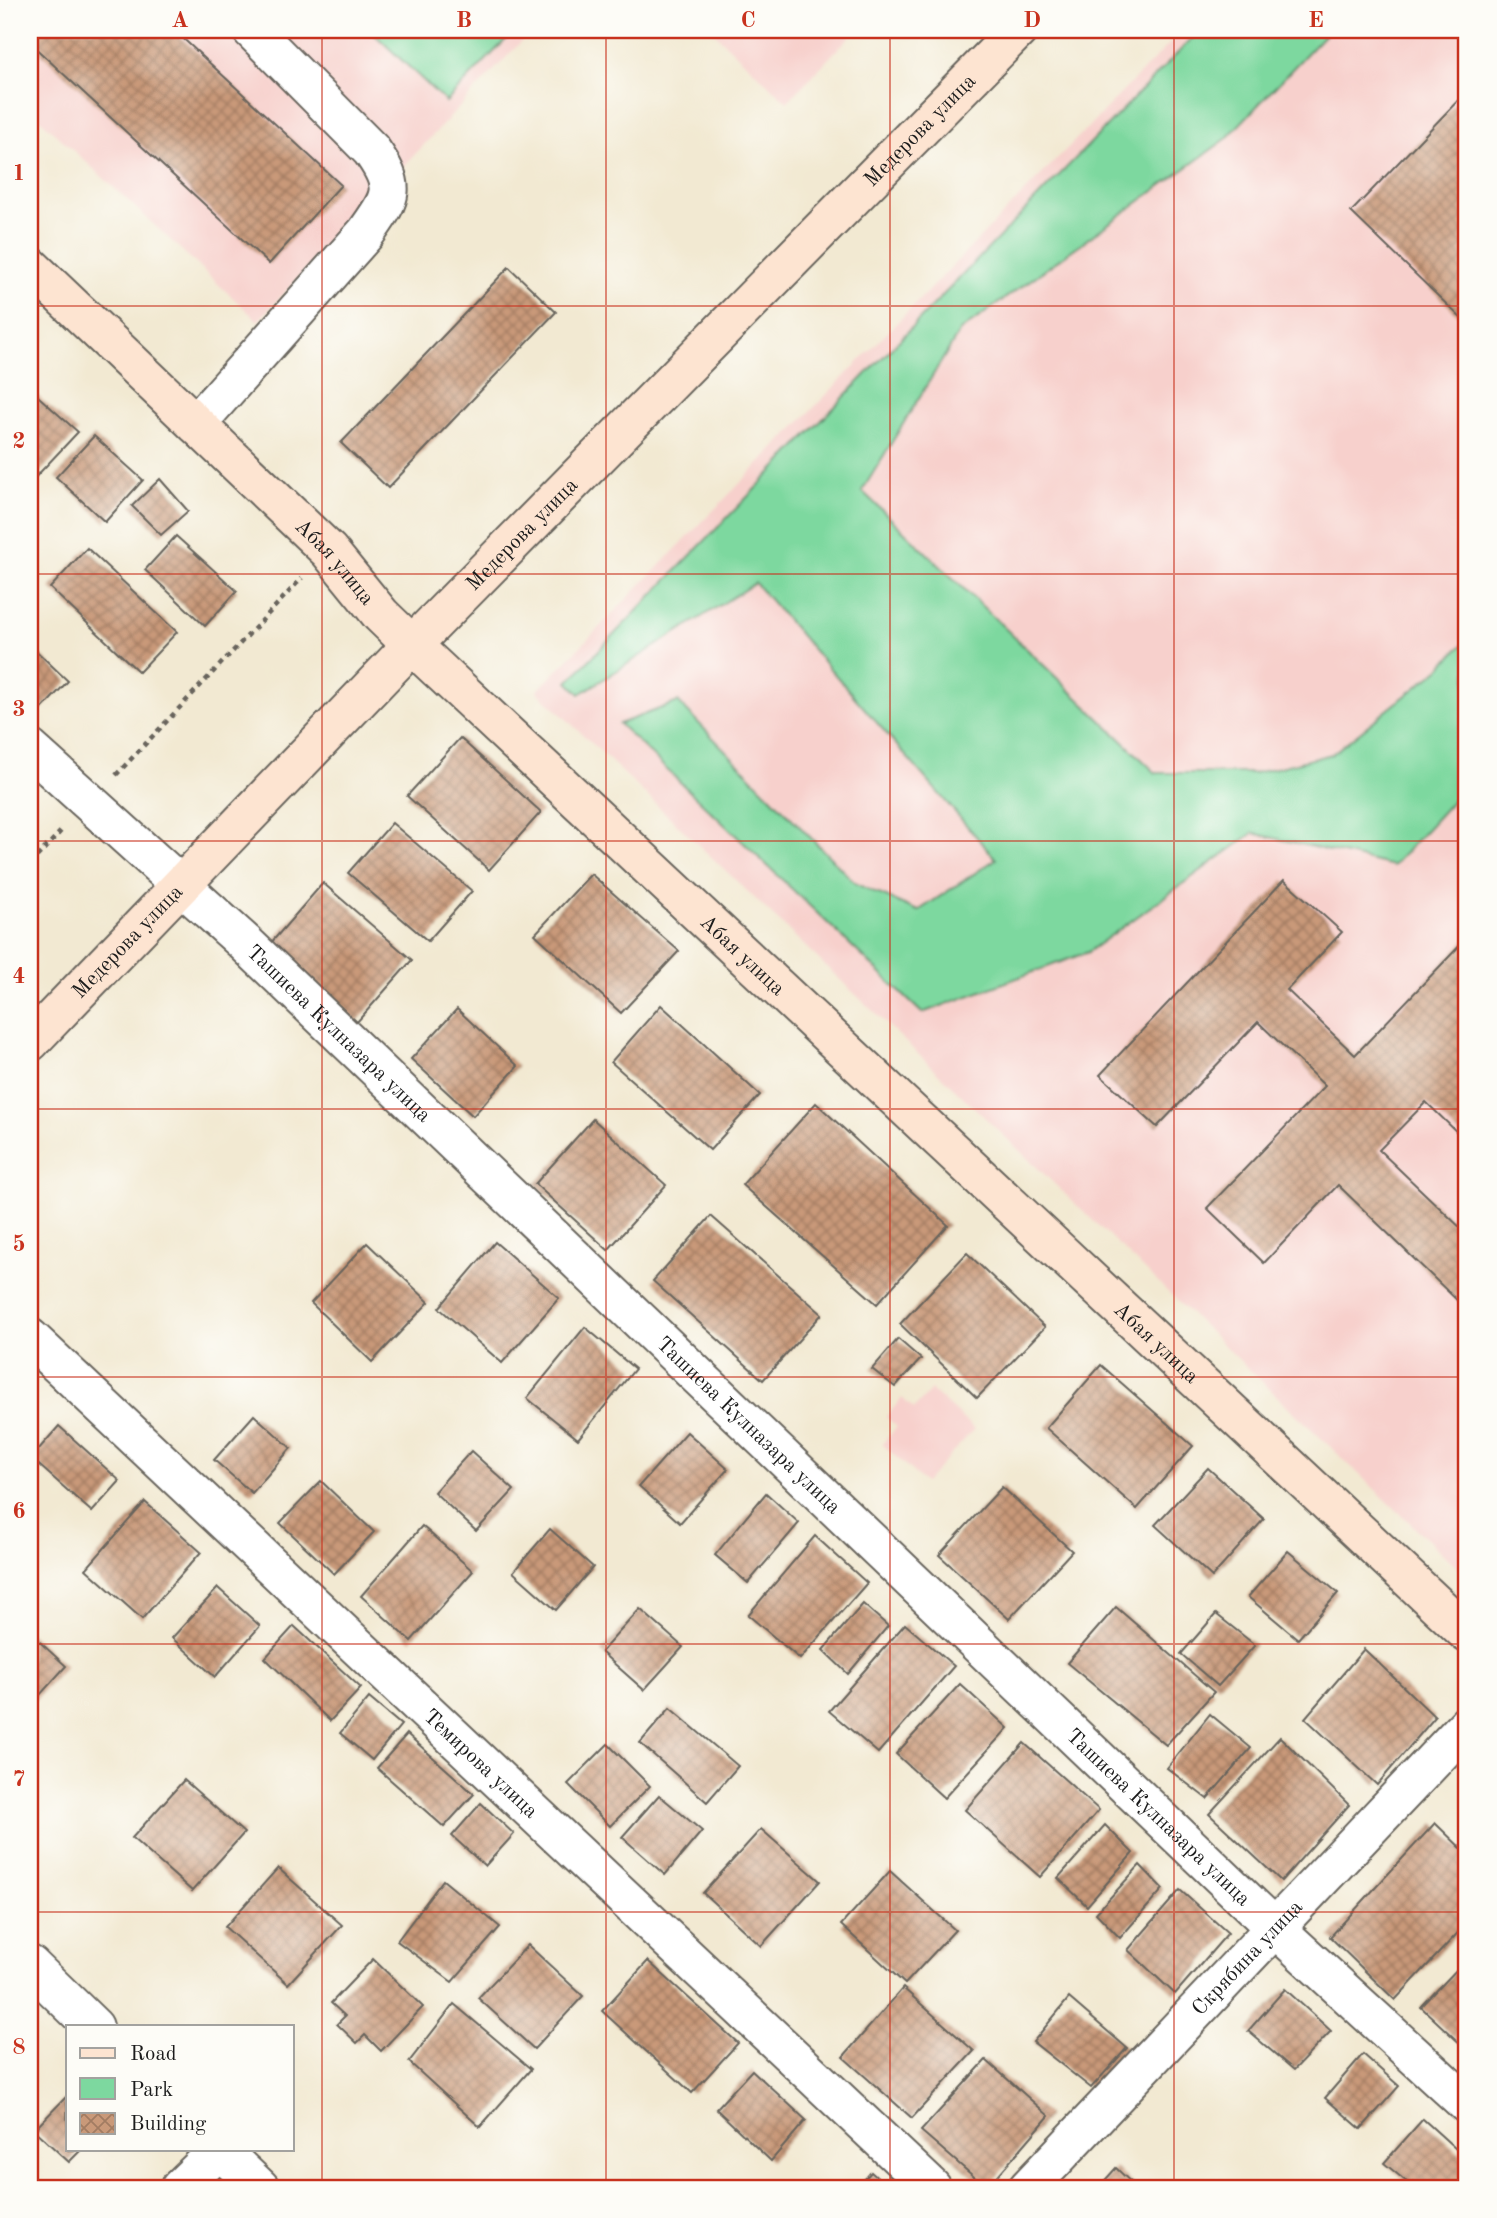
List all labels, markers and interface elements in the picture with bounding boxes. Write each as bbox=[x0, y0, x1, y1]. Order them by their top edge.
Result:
text: A bbox=[171, 9, 189, 32]
text: B bbox=[456, 9, 472, 32]
text: C bbox=[740, 9, 756, 32]
text: D bbox=[1023, 9, 1041, 32]
text: E bbox=[1308, 9, 1324, 32]
street label: Медерова улица bbox=[861, 71, 980, 191]
text: 1 bbox=[12, 162, 26, 185]
text: 2 bbox=[12, 430, 26, 453]
street label: Медерова улица bbox=[463, 475, 582, 595]
street label: Абая улица bbox=[290, 516, 377, 610]
text: 3 bbox=[12, 698, 26, 721]
street label: Медерова улица bbox=[69, 881, 187, 1003]
street label: Абая улица bbox=[695, 912, 788, 1000]
street label: Ташиева Кулназара улица bbox=[242, 942, 434, 1127]
text: 4 bbox=[12, 965, 26, 988]
text: 5 bbox=[12, 1233, 26, 1256]
street label: Абая улица bbox=[1109, 1299, 1202, 1388]
street label: Ташиева Кулназара улица bbox=[652, 1334, 844, 1519]
text: 6 bbox=[12, 1500, 26, 1523]
street label: Темирова улица bbox=[419, 1706, 541, 1823]
street label: Ташиева Кулназара улица bbox=[1062, 1725, 1254, 1911]
text: 7 bbox=[12, 1768, 26, 1791]
street label: Скрябина улица bbox=[1189, 1897, 1307, 2020]
legend bbox=[66, 2025, 294, 2152]
text: 8 bbox=[12, 2036, 26, 2059]
text: Road bbox=[130, 2044, 177, 2065]
text: Park bbox=[130, 2080, 173, 2101]
text: Building bbox=[130, 2114, 207, 2135]

